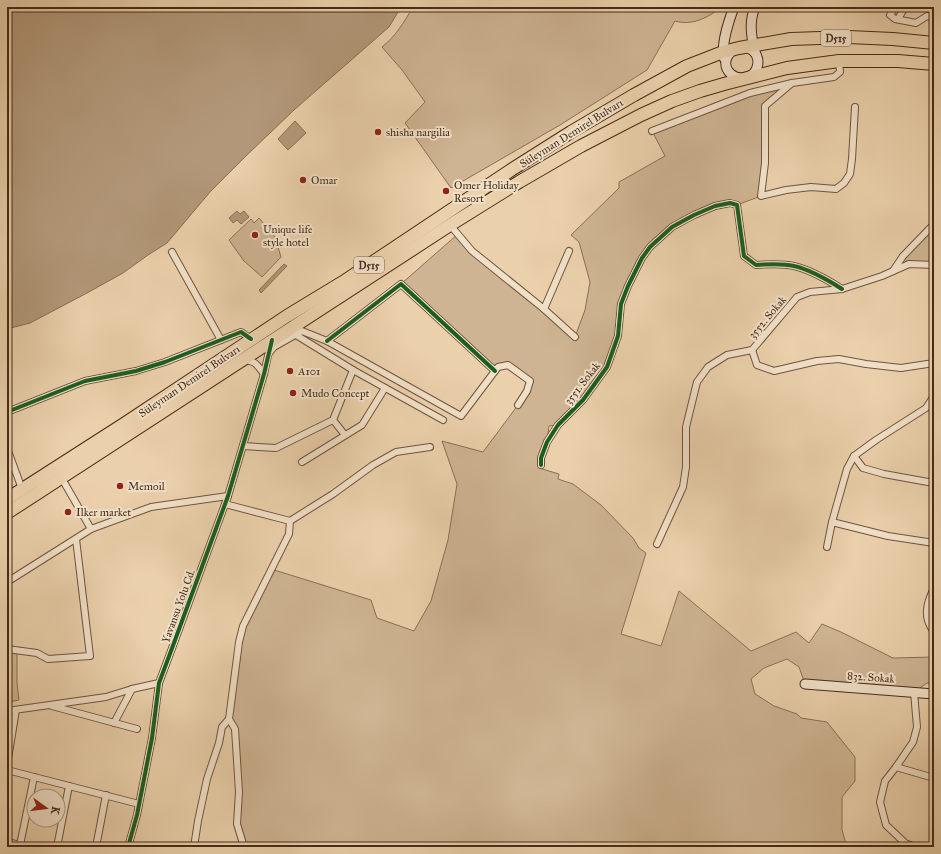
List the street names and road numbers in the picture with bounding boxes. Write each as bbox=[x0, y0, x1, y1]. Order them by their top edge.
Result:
road number: D515 bbox=[821, 30, 851, 46]
street label: Süleyman Demirel Bulvarı bbox=[517, 96, 625, 171]
road number: D515 bbox=[354, 257, 384, 273]
street label: 3552. Sokak bbox=[746, 293, 790, 341]
street label: Süleyman Demirel Bulvarı bbox=[136, 343, 242, 420]
street label: 3551. Sokak bbox=[562, 359, 604, 407]
street label: Yavansu Yolu Cd. bbox=[159, 568, 198, 645]
street label: 832. Sokak bbox=[847, 669, 896, 686]

